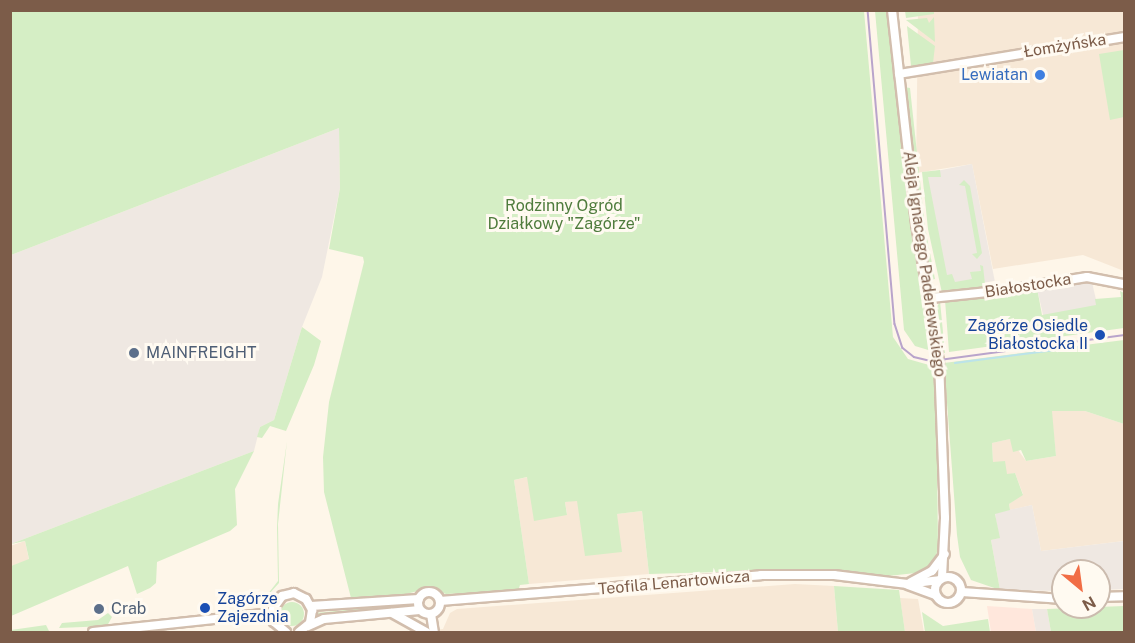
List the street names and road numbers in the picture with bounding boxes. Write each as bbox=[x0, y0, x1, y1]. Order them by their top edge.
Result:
street label: Łomżyńska bbox=[1023, 30, 1107, 62]
street label: Aleja Ignacego Paderewskiego bbox=[899, 150, 949, 378]
street label: Białostocka bbox=[984, 270, 1072, 302]
street label: Teofila Lenartowicza bbox=[597, 567, 751, 599]

